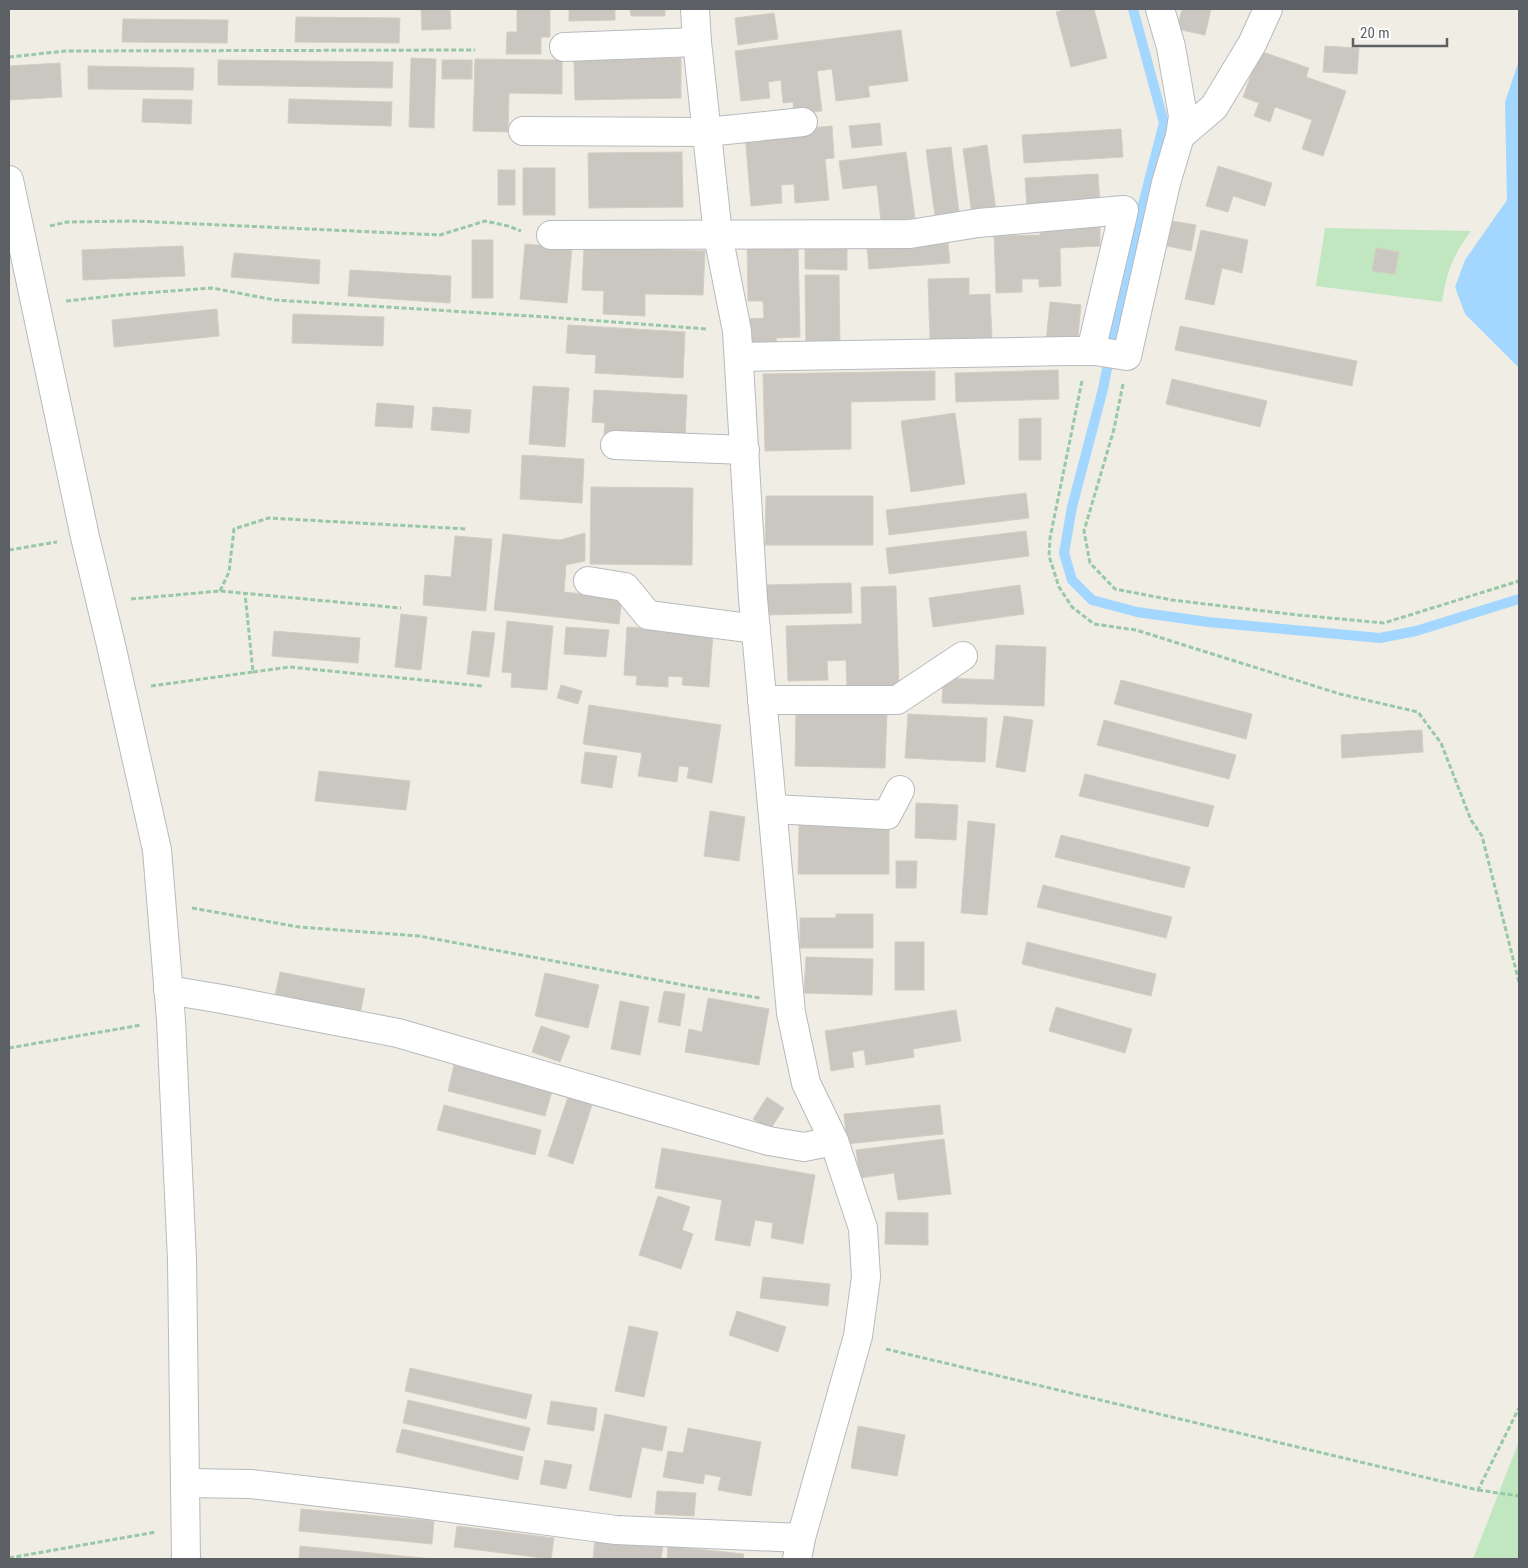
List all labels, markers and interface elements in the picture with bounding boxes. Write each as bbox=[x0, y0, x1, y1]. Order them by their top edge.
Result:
scale bar bbox=[1353, 15, 1447, 47]
text: 20 m bbox=[1360, 24, 1390, 42]

